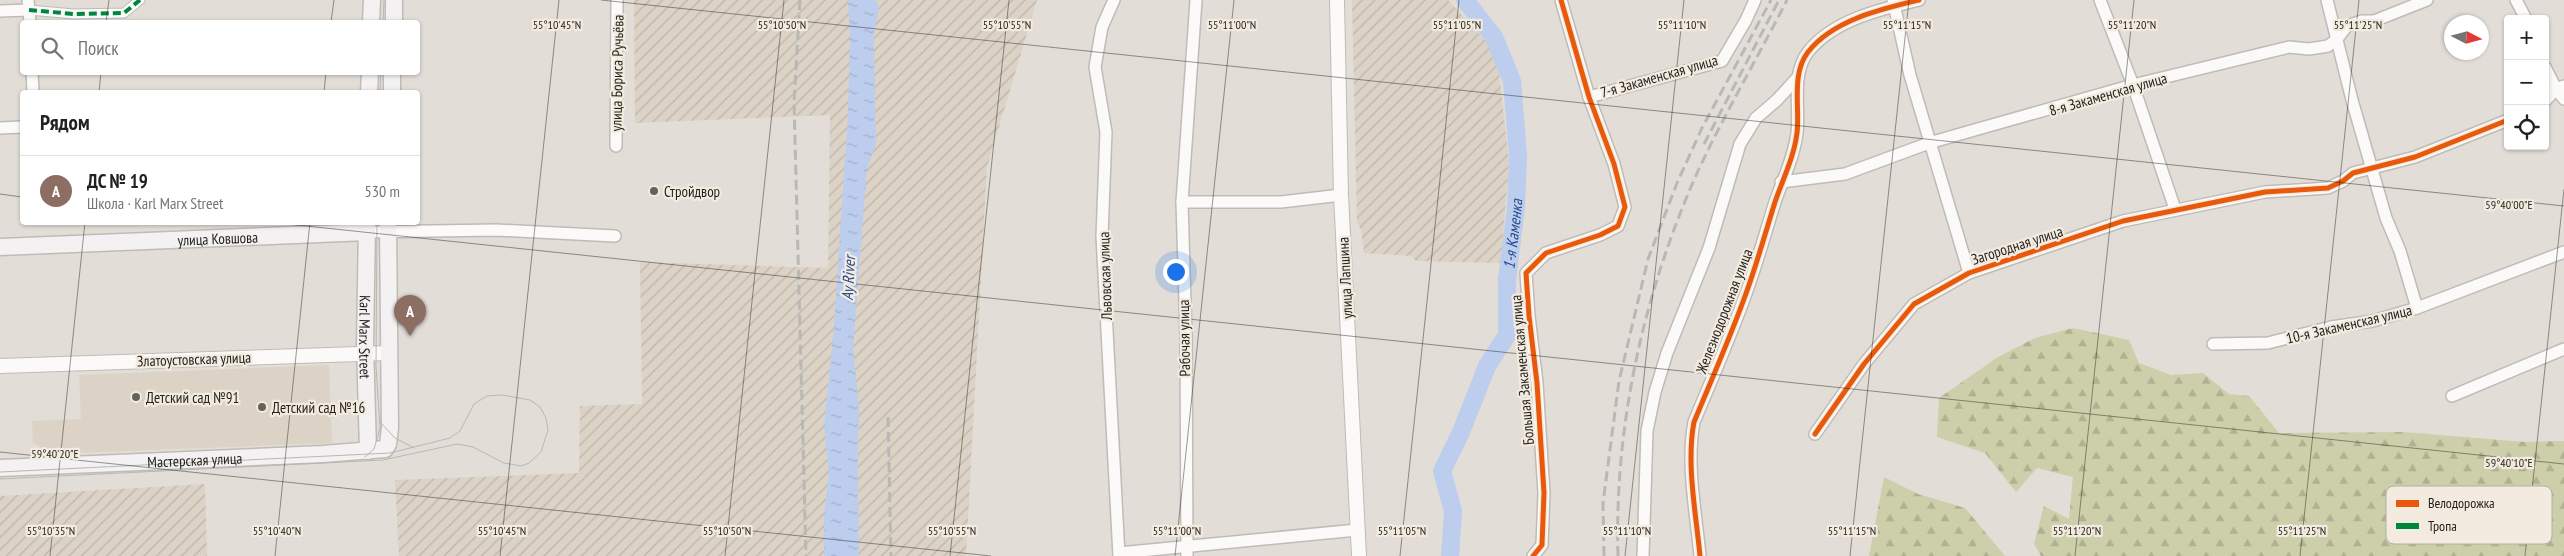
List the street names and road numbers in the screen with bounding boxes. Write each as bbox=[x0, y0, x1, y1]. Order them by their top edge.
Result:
street label: улица Бориса Ручьёва bbox=[606, 14, 628, 132]
street label: 7-я Закаменская улица bbox=[1598, 50, 1720, 102]
street label: 8-я Закаменская улица bbox=[2047, 68, 2169, 120]
street label: Загородная улица bbox=[1969, 221, 2065, 269]
street label: улица Ковшова bbox=[177, 227, 259, 249]
street label: Львовская улица bbox=[1094, 231, 1116, 322]
street label: улица Лапшина bbox=[1333, 237, 1357, 319]
street label: Железнодорожная улица bbox=[1691, 246, 1757, 377]
street label: Большая Закаменская улица bbox=[1506, 294, 1538, 446]
street label: Karl Marx Street bbox=[355, 295, 375, 379]
street label: Рабочая улица bbox=[1174, 299, 1194, 377]
street label: 10-я Закаменская улица bbox=[2284, 300, 2414, 348]
street label: Златоустовская улица bbox=[137, 348, 251, 370]
street label: Мастерская улица bbox=[147, 448, 243, 471]

